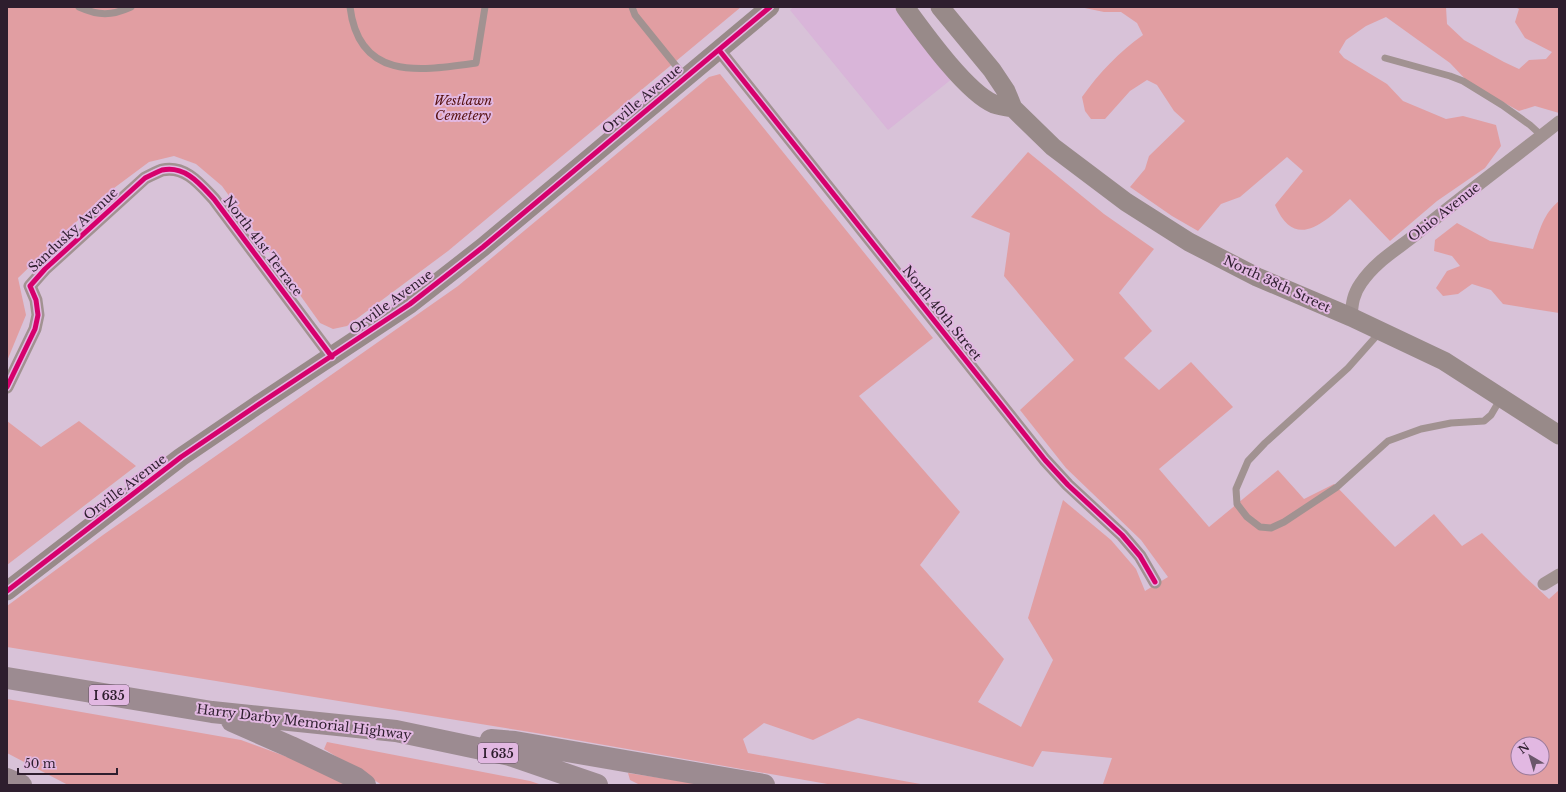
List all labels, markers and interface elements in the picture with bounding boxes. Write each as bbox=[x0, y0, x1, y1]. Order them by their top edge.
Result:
street label: Orville Avenue bbox=[598, 61, 686, 137]
park label: Westlawn Cemetery bbox=[434, 92, 492, 124]
street label: Ohio Avenue bbox=[1405, 179, 1483, 245]
street label: Sandusky Avenue bbox=[25, 184, 121, 276]
street label: North 41st Terrace bbox=[220, 192, 306, 300]
street label: North 38th Street bbox=[1221, 252, 1333, 316]
street label: North 40th Street bbox=[899, 262, 986, 364]
street label: Orville Avenue bbox=[346, 266, 436, 338]
street label: Orville Avenue bbox=[80, 450, 170, 524]
road number: I 635 bbox=[89, 685, 129, 705]
street label: Harry Darby Memorial Highway bbox=[195, 700, 413, 744]
north arrow bbox=[1510, 736, 1550, 776]
text: N bbox=[1515, 739, 1533, 757]
road number: I 635 bbox=[478, 743, 518, 763]
scale bar bbox=[18, 750, 117, 776]
text: 50 m bbox=[24, 756, 56, 771]

